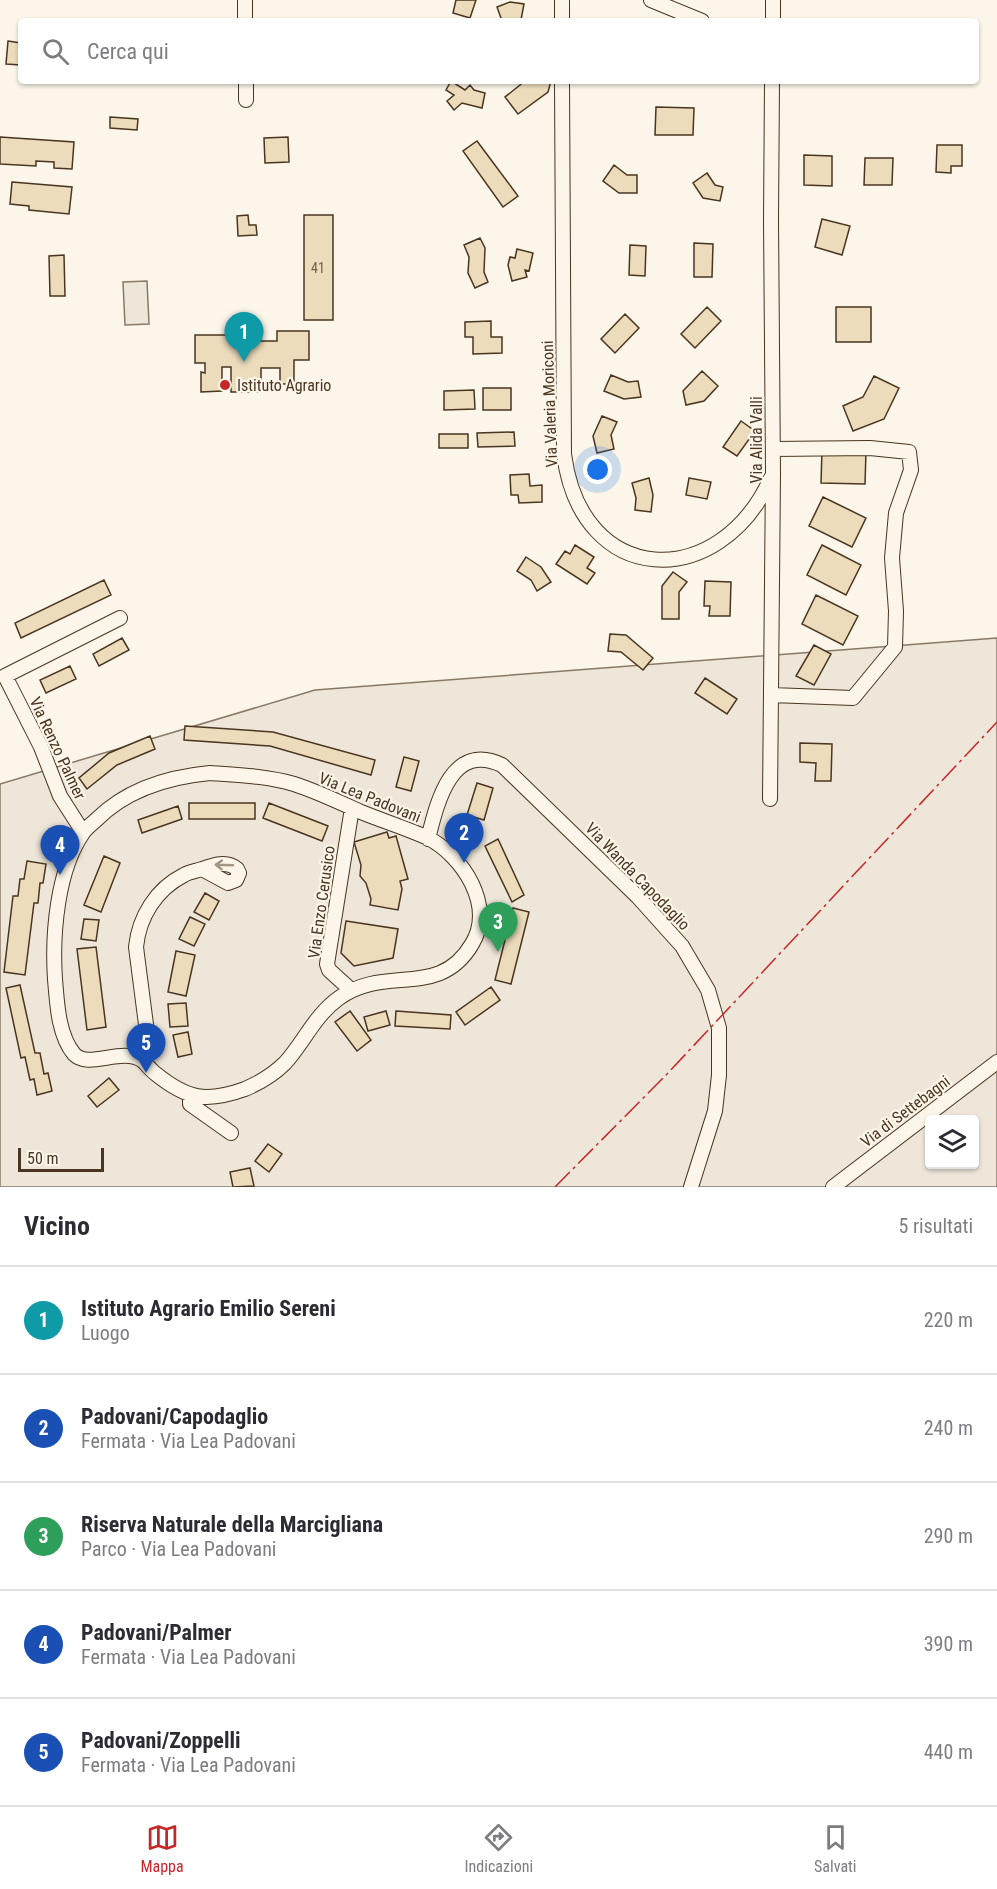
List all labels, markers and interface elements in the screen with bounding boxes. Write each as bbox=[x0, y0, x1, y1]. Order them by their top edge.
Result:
search box bbox=[18, 18, 979, 84]
icon: search bbox=[39, 35, 72, 68]
text: Cerca qui bbox=[87, 39, 169, 64]
house number: 41 bbox=[311, 260, 325, 276]
pin: 1 bbox=[224, 312, 264, 362]
street label: Via Valeria Moriconi bbox=[538, 340, 561, 468]
place label: Istituto Agrario bbox=[237, 376, 331, 395]
marker: Istituto Agrario bbox=[218, 378, 232, 392]
street label: Via Alida Valli bbox=[747, 396, 766, 484]
your location bbox=[583, 455, 612, 484]
street label: Via Renzo Palmer bbox=[26, 694, 90, 803]
street label: Via Lea Padovani bbox=[316, 768, 424, 827]
pin: 2 bbox=[444, 814, 484, 863]
street label: Via Wanda Capodaglio bbox=[581, 819, 694, 934]
pin: 4 bbox=[40, 826, 80, 875]
street label: Via Enzo Cerusico bbox=[304, 844, 339, 960]
one-way arrow bbox=[215, 860, 234, 871]
pin: 3 bbox=[478, 902, 518, 952]
pin: 5 bbox=[126, 1024, 166, 1073]
street label: Via di Settebagni bbox=[857, 1072, 954, 1151]
map controls bbox=[925, 1115, 979, 1169]
button: layers bbox=[925, 1115, 979, 1169]
scale bar bbox=[18, 1145, 104, 1172]
text: 50 m bbox=[27, 1149, 59, 1168]
text: Vicino bbox=[24, 1211, 90, 1241]
text: 5 risultati bbox=[898, 1214, 973, 1238]
text: Istituto Agrario Emilio Sereni bbox=[81, 1296, 336, 1321]
text: 1 bbox=[38, 1308, 49, 1332]
text: 220 m bbox=[924, 1308, 973, 1332]
text: Luogo bbox=[81, 1321, 130, 1345]
text: Padovani/Capodaglio bbox=[81, 1404, 268, 1429]
text: 2 bbox=[38, 1416, 49, 1440]
text: 240 m bbox=[924, 1416, 973, 1440]
text: Fermata · Via Lea Padovani bbox=[81, 1429, 296, 1453]
text: Riserva Naturale della Marcigliana bbox=[81, 1512, 383, 1537]
text: 3 bbox=[38, 1524, 49, 1548]
text: 290 m bbox=[924, 1524, 973, 1548]
text: Parco · Via Lea Padovani bbox=[81, 1537, 276, 1561]
text: Padovani/Palmer bbox=[81, 1620, 232, 1645]
text: 4 bbox=[38, 1632, 49, 1656]
text: 390 m bbox=[924, 1632, 973, 1656]
text: Fermata · Via Lea Padovani bbox=[81, 1645, 296, 1669]
text: Padovani/Zoppelli bbox=[81, 1728, 241, 1753]
text: 5 bbox=[38, 1740, 49, 1764]
text: 440 m bbox=[924, 1740, 973, 1764]
text: Fermata · Via Lea Padovani bbox=[81, 1753, 296, 1777]
tab: Mappa bbox=[140, 1821, 184, 1876]
tab: Indicazioni bbox=[465, 1821, 533, 1876]
tab: Salvati bbox=[814, 1821, 857, 1876]

